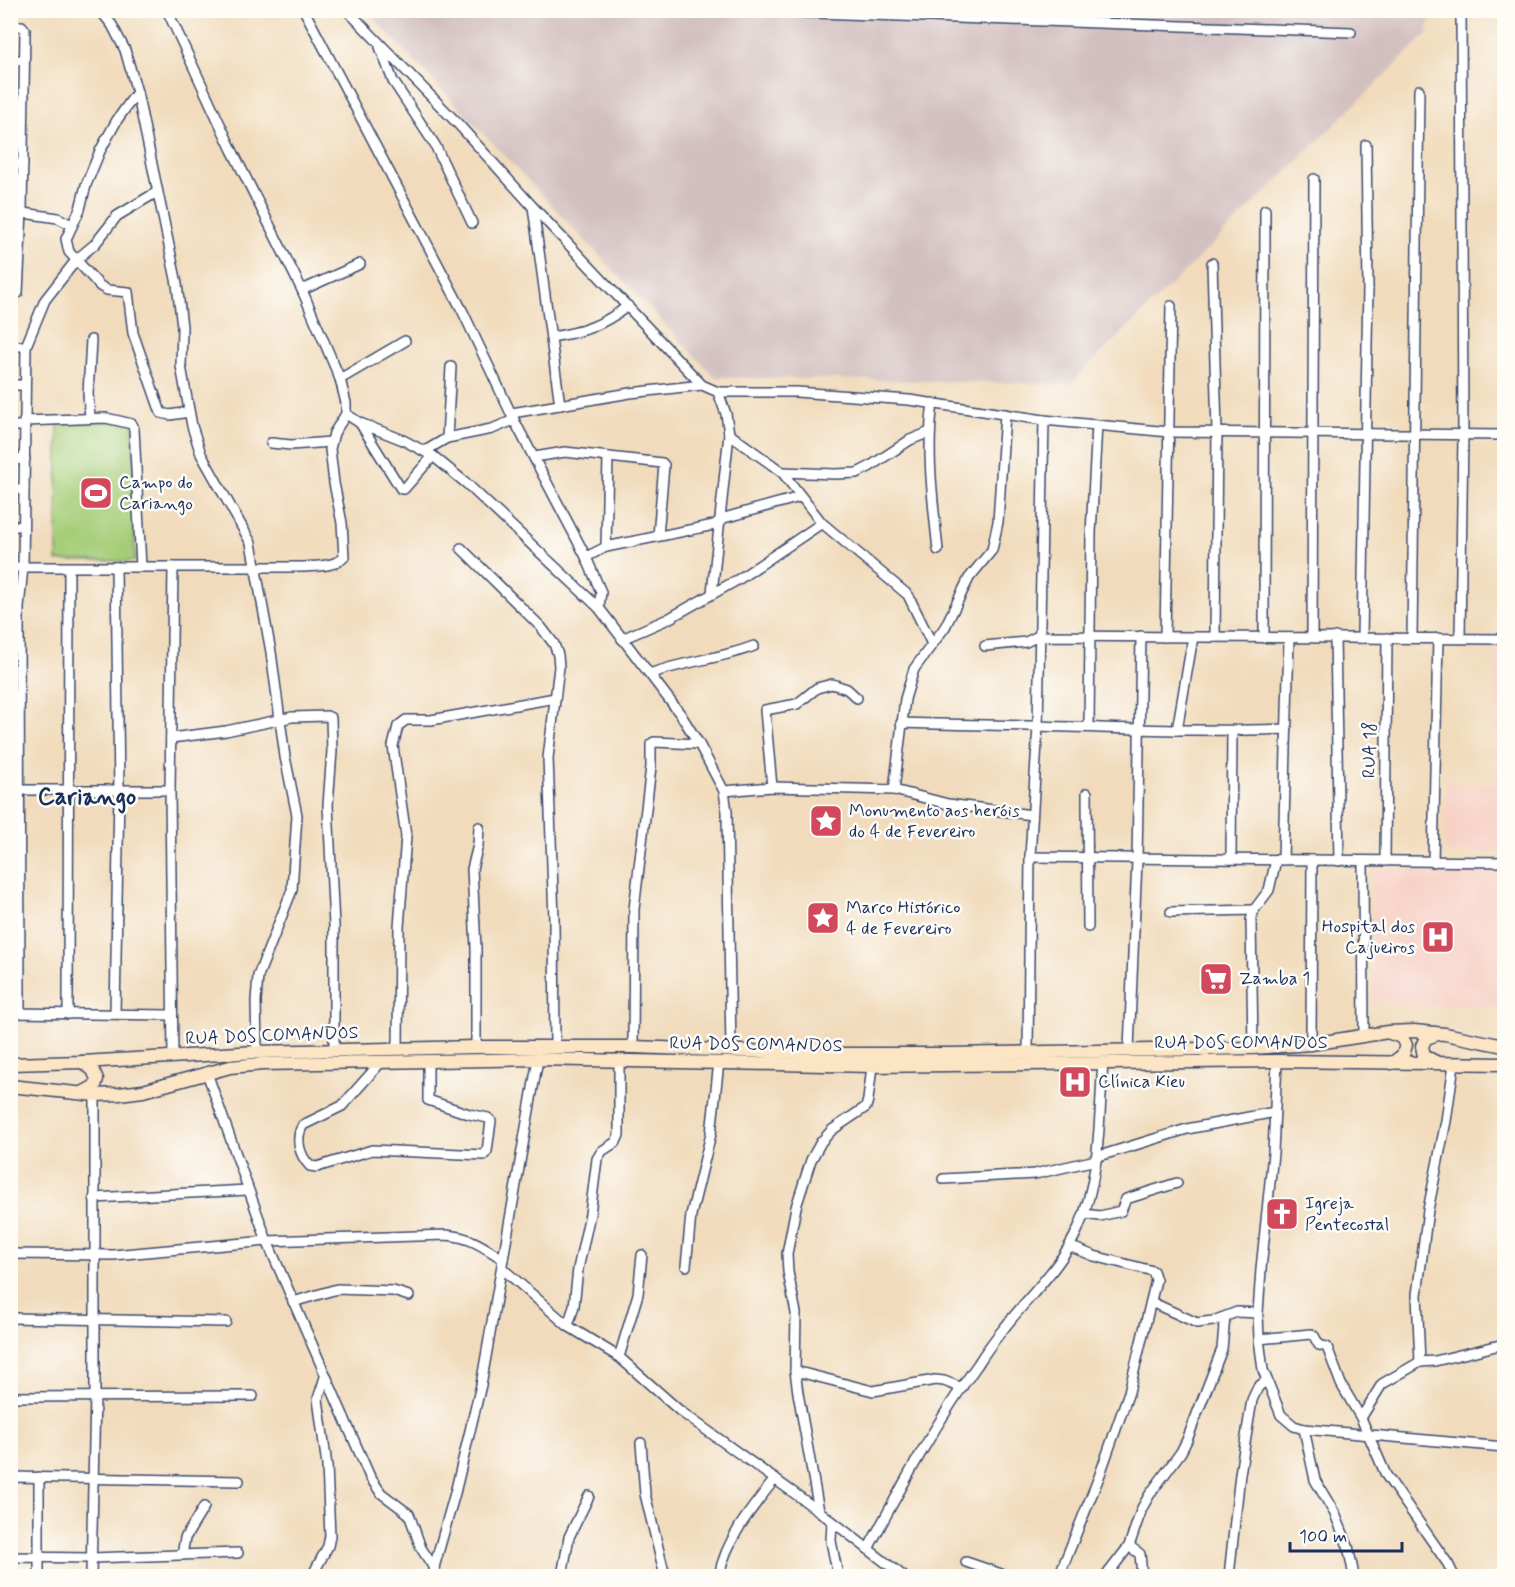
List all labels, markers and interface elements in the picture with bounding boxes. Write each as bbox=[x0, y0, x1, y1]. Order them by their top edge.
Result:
place label: Campo do Cariango bbox=[119, 471, 193, 516]
sports icon: Campo do Cariango bbox=[78, 475, 114, 511]
street label: RUA 18 bbox=[1358, 722, 1382, 778]
district label: Cariango bbox=[38, 782, 136, 814]
place label: Monumento aos heróis do 4 de Fevereiro bbox=[849, 799, 1020, 844]
place icon: Monumento aos heróis do 4 de Fevereiro bbox=[808, 803, 844, 839]
place label: Marco Histórico 4 de Fevereiro bbox=[846, 896, 961, 941]
place icon: Marco Histórico 4 de Fevereiro bbox=[805, 900, 841, 936]
place label: Hospital dos Cajueiros bbox=[1322, 915, 1415, 960]
hospital icon: Hospital dos Cajueiros bbox=[1420, 919, 1456, 955]
supermarket icon: Zamba 1 bbox=[1198, 961, 1234, 997]
place label: Zamba 1 bbox=[1239, 967, 1310, 991]
street label: RUA DOS COMANDOS bbox=[185, 1021, 359, 1051]
street label: RUA DOS COMANDOS bbox=[669, 1031, 843, 1059]
street label: RUA DOS COMANDOS bbox=[1154, 1031, 1328, 1055]
hospital icon: Clínica Kieu bbox=[1057, 1064, 1093, 1100]
place label: Clínica Kieu bbox=[1098, 1070, 1185, 1094]
place label: Igreja Pentecostal bbox=[1305, 1192, 1389, 1237]
church icon: Igreja Pentecostal bbox=[1264, 1196, 1300, 1232]
scale bar bbox=[1290, 1515, 1402, 1553]
text: 100 m bbox=[1299, 1525, 1347, 1549]

